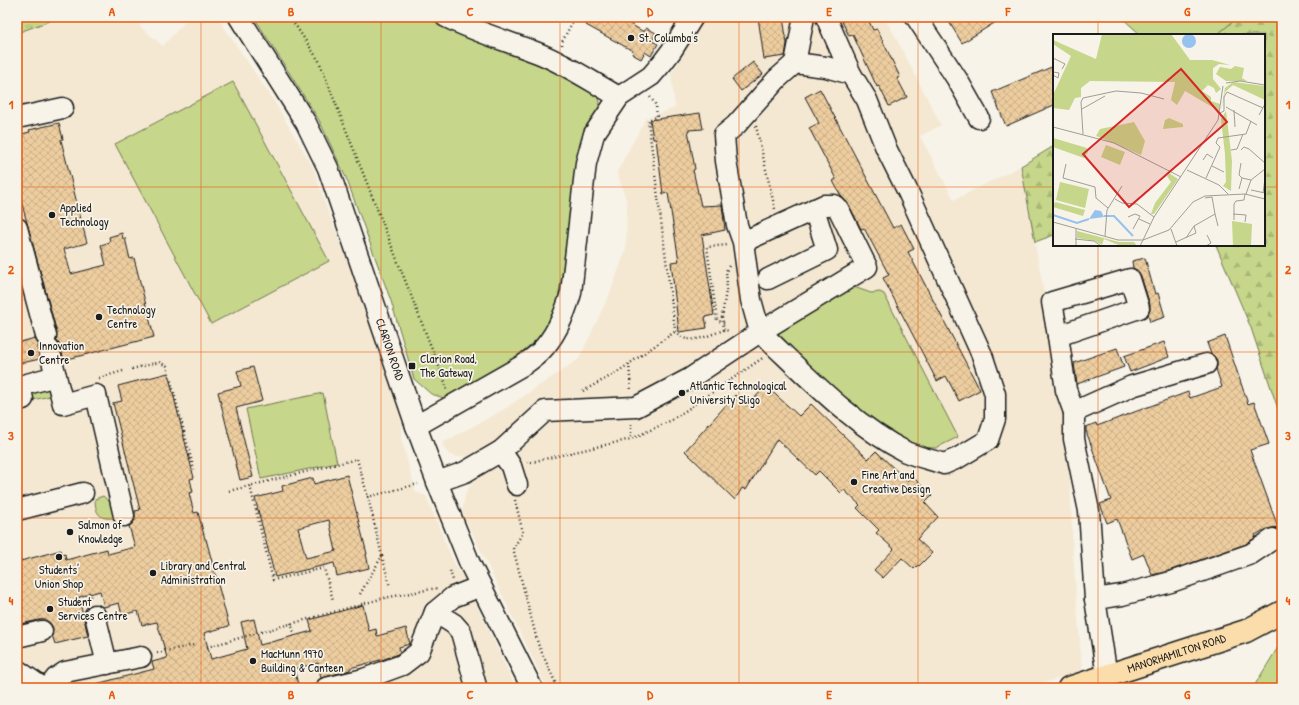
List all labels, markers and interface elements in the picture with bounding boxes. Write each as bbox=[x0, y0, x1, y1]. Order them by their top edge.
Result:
text: A bbox=[109, 2, 116, 20]
text: B bbox=[288, 2, 295, 20]
text: C bbox=[466, 2, 474, 20]
text: D bbox=[647, 2, 654, 20]
text: E bbox=[826, 2, 832, 20]
text: F bbox=[1005, 2, 1012, 20]
text: G bbox=[1184, 2, 1191, 20]
place label: St. Columba's bbox=[639, 29, 698, 46]
marker: St. Columba's bbox=[626, 33, 636, 43]
inset map bbox=[1053, 34, 1265, 246]
text: 1 bbox=[9, 95, 14, 113]
text: 1 bbox=[1286, 95, 1291, 113]
place label: Applied Technology bbox=[60, 199, 109, 230]
marker: Applied Technology bbox=[47, 210, 57, 220]
text: 2 bbox=[8, 260, 15, 278]
text: 2 bbox=[1285, 260, 1292, 278]
place label: Technology Centre bbox=[107, 301, 156, 332]
marker: Technology Centre bbox=[94, 312, 104, 322]
street label: CLARION ROAD bbox=[372, 316, 409, 383]
place label: Innovation Centre bbox=[39, 337, 84, 368]
marker: Innovation Centre bbox=[26, 348, 36, 358]
place label: Clarion Road, The Gateway bbox=[420, 350, 477, 381]
marker: Clarion Road, The Gateway bbox=[407, 361, 417, 371]
place label: Atlantic Technological University Sligo bbox=[690, 377, 787, 408]
marker: Atlantic Technological University Sligo bbox=[677, 388, 687, 398]
text: 3 bbox=[8, 426, 14, 444]
text: 3 bbox=[1285, 426, 1291, 444]
place label: Fine Art and Creative Design bbox=[861, 466, 930, 497]
marker: Fine Art and Creative Design bbox=[849, 477, 859, 487]
place label: Salmon of Knowledge bbox=[78, 516, 123, 547]
marker: Salmon of Knowledge bbox=[65, 527, 75, 537]
marker: Students' Union Shop bbox=[54, 552, 64, 562]
place label: Library and Central Administration bbox=[161, 557, 247, 588]
place label: Students' Union Shop bbox=[35, 561, 83, 592]
marker: Library and Central Administration bbox=[148, 568, 158, 578]
text: 4 bbox=[9, 591, 14, 609]
text: 4 bbox=[1286, 591, 1291, 609]
place label: Student Services Centre bbox=[58, 593, 128, 624]
marker: Student Services Centre bbox=[45, 604, 55, 614]
street label: MANORHAMILTON ROAD bbox=[1125, 629, 1228, 677]
place label: MacMunn 1970 Building & Canteen bbox=[261, 645, 344, 676]
marker: MacMunn 1970 Building & Canteen bbox=[248, 656, 258, 666]
text: A bbox=[109, 685, 116, 703]
text: B bbox=[288, 685, 295, 703]
text: C bbox=[466, 685, 474, 703]
text: D bbox=[647, 685, 654, 703]
text: E bbox=[826, 685, 832, 703]
text: F bbox=[1005, 685, 1012, 703]
text: G bbox=[1184, 685, 1191, 703]

